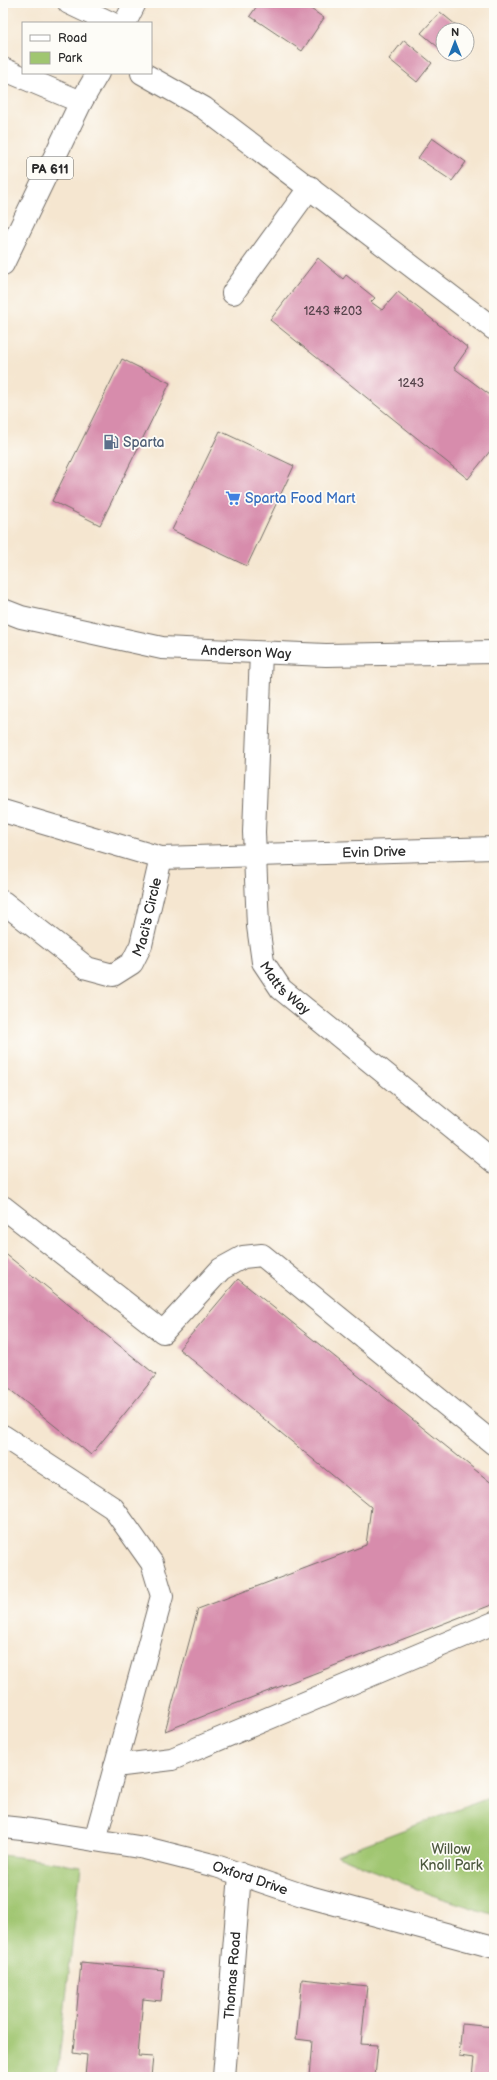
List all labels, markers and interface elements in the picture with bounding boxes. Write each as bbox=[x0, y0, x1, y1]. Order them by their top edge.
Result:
legend bbox=[22, 22, 152, 74]
north arrow bbox=[435, 22, 475, 62]
text: N bbox=[451, 26, 459, 39]
text: Road bbox=[58, 31, 87, 46]
text: Park bbox=[58, 51, 82, 66]
road number: PA 611 bbox=[27, 157, 73, 179]
house number: 1243 #203 bbox=[304, 304, 362, 319]
house number: 1243 bbox=[398, 376, 424, 391]
fuel station icon: Sparta bbox=[102, 433, 120, 451]
place label: Sparta bbox=[123, 434, 165, 451]
supermarket icon: Sparta Food Mart bbox=[224, 489, 242, 507]
place label: Sparta Food Mart bbox=[245, 490, 356, 507]
street label: Anderson Way bbox=[201, 642, 292, 663]
street label: Evin Drive bbox=[342, 843, 406, 862]
street label: Maci's Circle bbox=[129, 876, 165, 959]
street label: Matt's Way bbox=[256, 958, 314, 1019]
park label: Willow Knoll Park bbox=[420, 1841, 483, 1874]
street label: Oxford Drive bbox=[210, 1857, 290, 1899]
street label: Thomas Road bbox=[221, 1931, 244, 2020]

